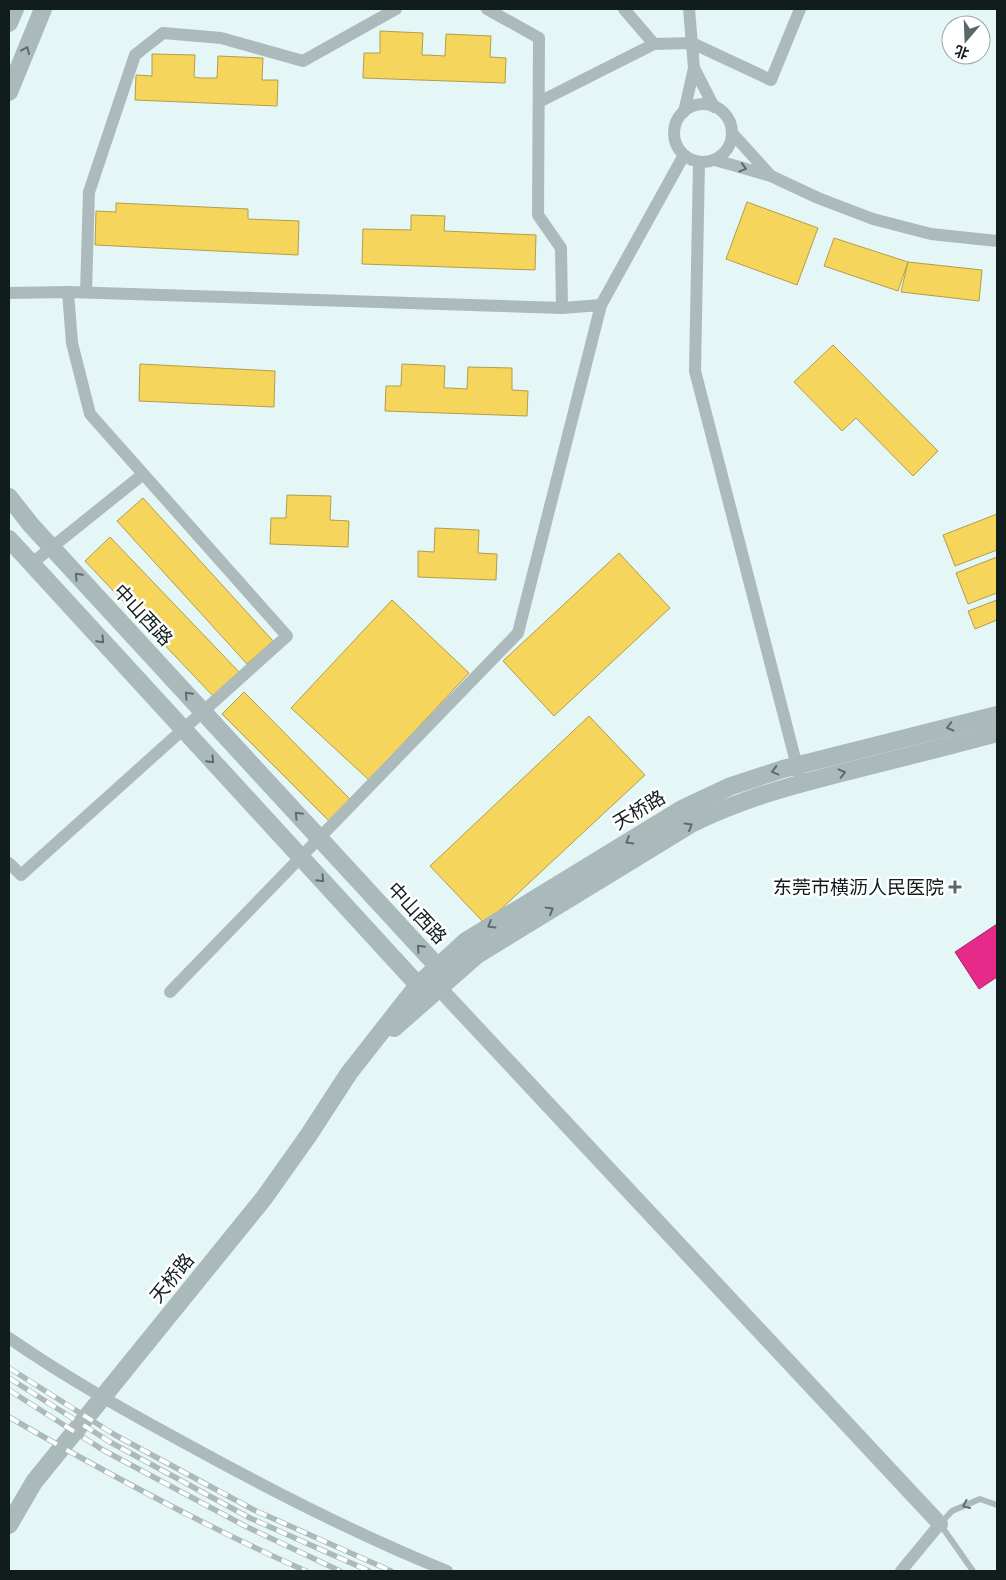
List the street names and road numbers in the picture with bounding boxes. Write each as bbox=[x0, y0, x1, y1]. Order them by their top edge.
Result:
street label: 中山西路 bbox=[109, 579, 177, 651]
street label: 天桥路 bbox=[609, 785, 669, 835]
street label: 中山西路 bbox=[383, 877, 451, 949]
street label: 天桥路 bbox=[145, 1249, 199, 1307]

